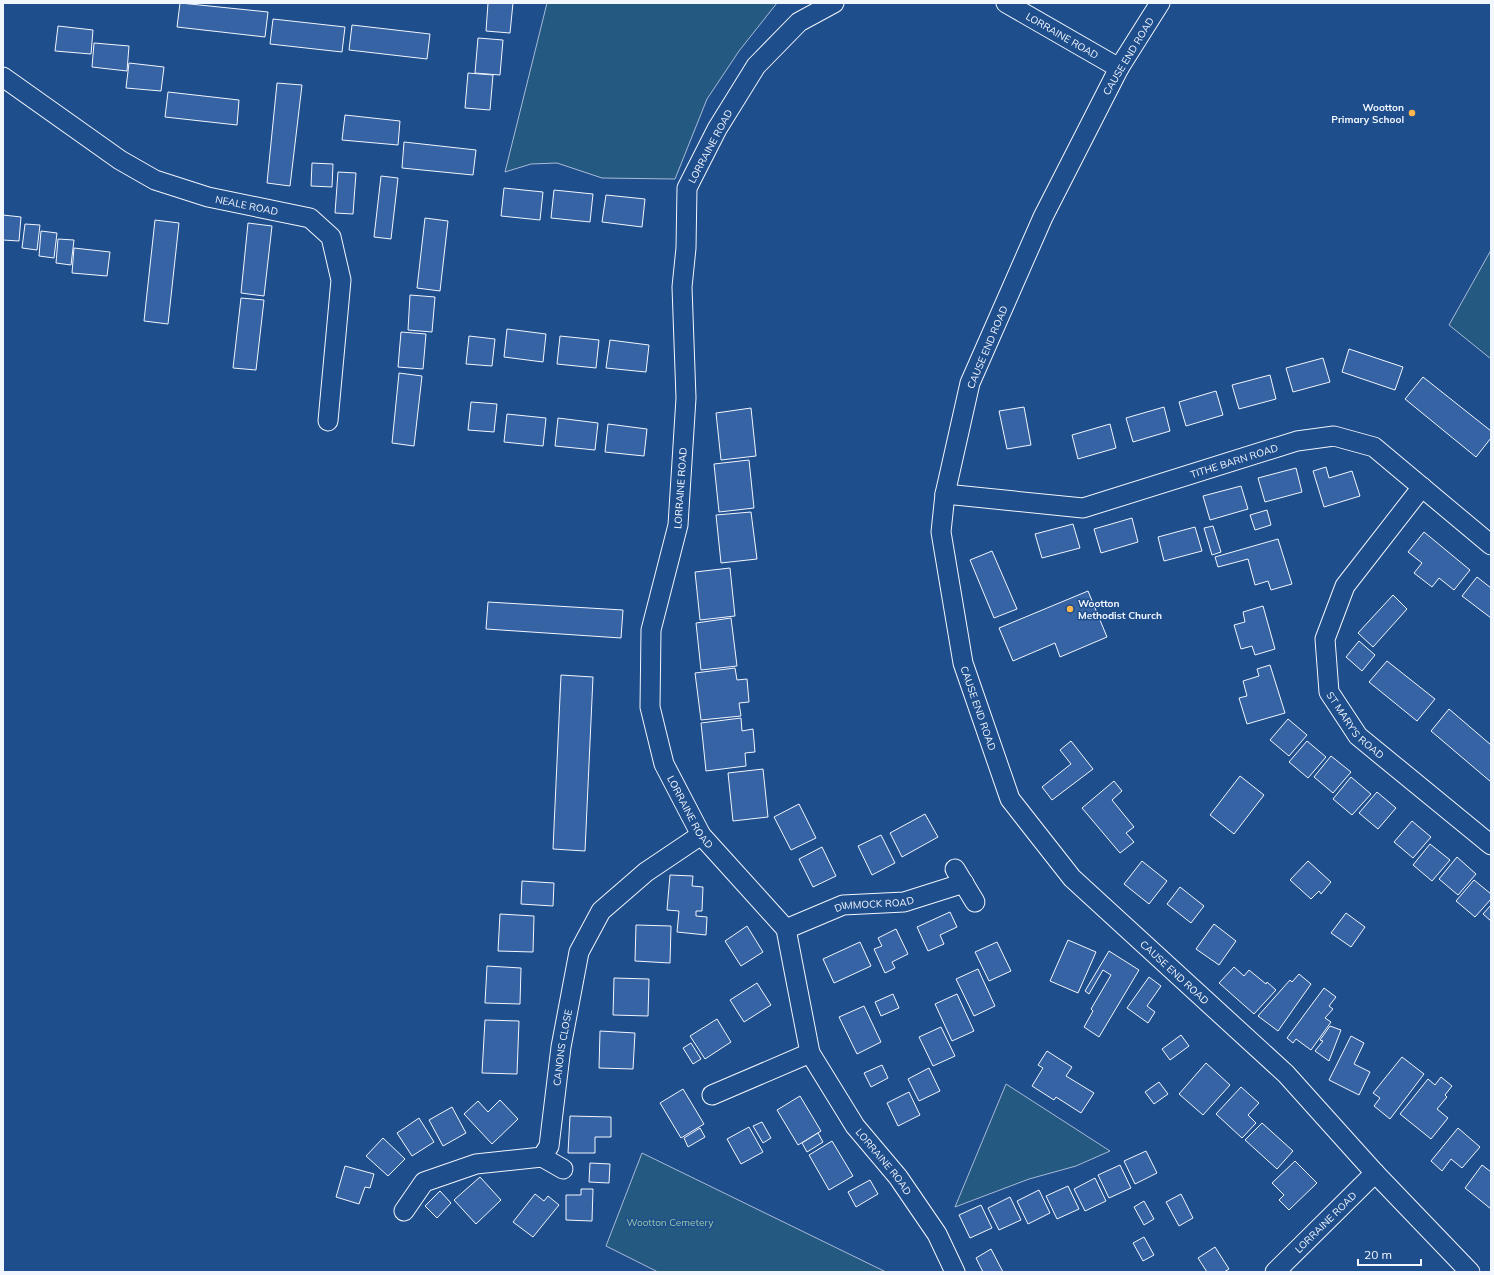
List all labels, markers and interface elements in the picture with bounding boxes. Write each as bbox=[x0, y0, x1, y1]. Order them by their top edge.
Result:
street label: LORRAINE ROAD bbox=[1023, 10, 1101, 62]
street label: CAUSE END ROAD bbox=[1100, 15, 1157, 98]
place label: Wootton Primary School bbox=[1331, 101, 1404, 126]
street label: LORRAINE ROAD bbox=[686, 107, 735, 185]
marker: Wootton Primary School bbox=[1407, 108, 1417, 118]
street label: NEALE ROAD bbox=[214, 193, 279, 218]
street label: CAUSE END ROAD bbox=[964, 304, 1011, 391]
street label: TITHE BARN ROAD bbox=[1189, 441, 1280, 481]
street label: LORRAINE ROAD bbox=[671, 447, 690, 529]
place label: Wootton Methodist Church bbox=[1078, 597, 1162, 622]
marker: Wootton Methodist Church bbox=[1065, 604, 1075, 614]
street label: CAUSE END ROAD bbox=[957, 664, 999, 752]
street label: ST MARY'S ROAD bbox=[1324, 689, 1387, 762]
street label: LORRAINE ROAD bbox=[664, 773, 716, 851]
street label: DIMMOCK ROAD bbox=[832, 893, 916, 915]
street label: CAUSE END ROAD bbox=[1137, 938, 1212, 1007]
street label: CANONS CLOSE bbox=[550, 1008, 575, 1087]
street label: LORRAINE ROAD bbox=[853, 1126, 914, 1198]
street label: LORRAINE ROAD bbox=[1292, 1189, 1359, 1256]
park label: Wootton Cemetery bbox=[626, 1216, 714, 1229]
scale bar bbox=[1358, 1241, 1421, 1267]
text: 20 m bbox=[1364, 1247, 1392, 1262]

